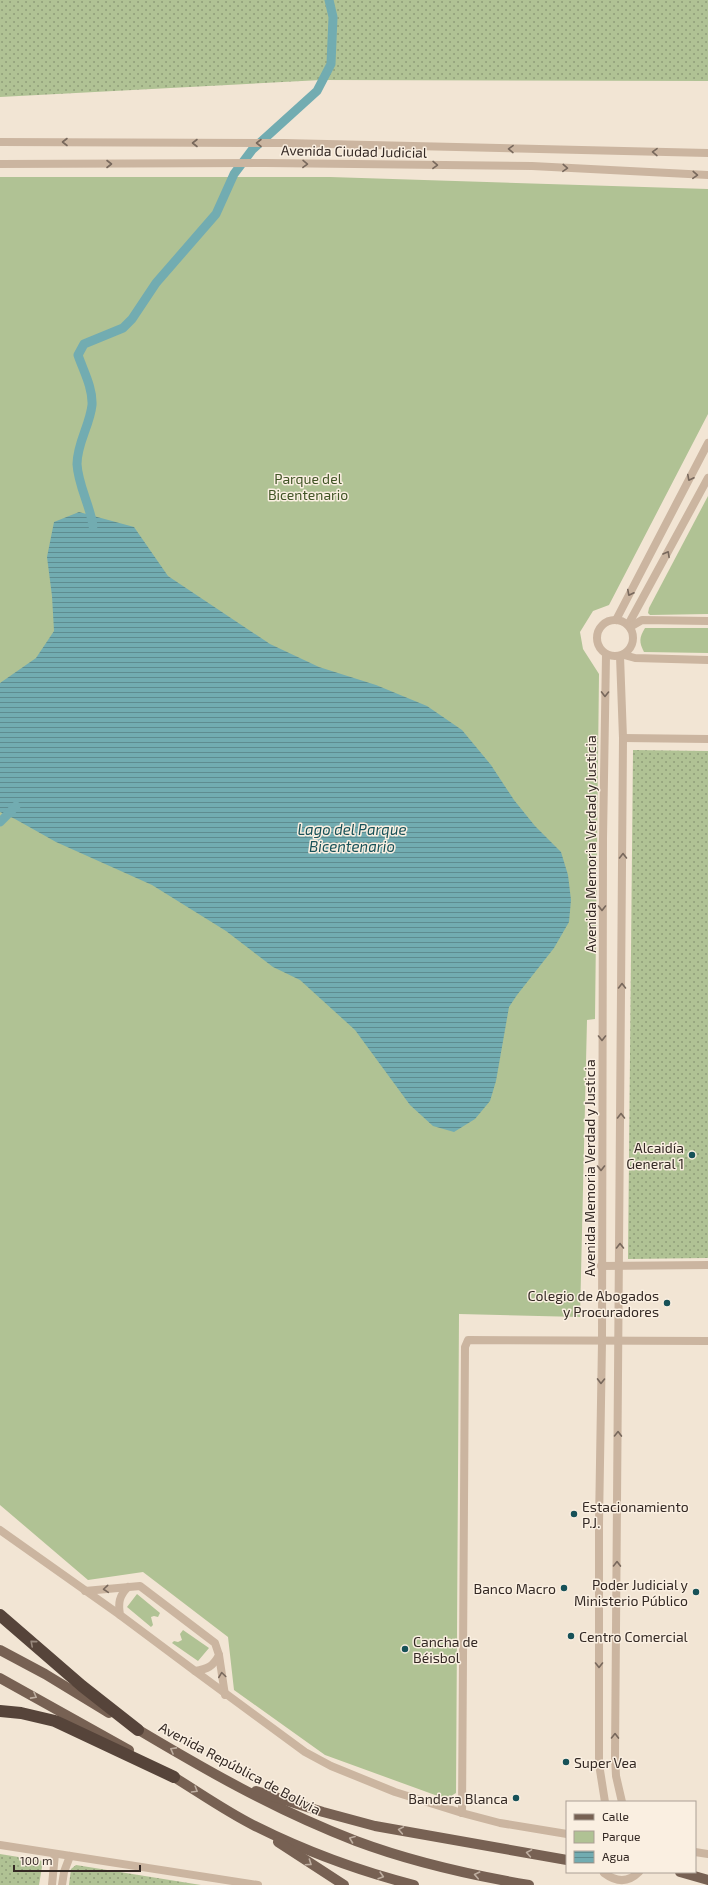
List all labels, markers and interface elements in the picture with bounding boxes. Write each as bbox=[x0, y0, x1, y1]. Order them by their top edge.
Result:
one-way arrow bbox=[62, 138, 68, 146]
one-way arrow bbox=[192, 139, 198, 147]
one-way arrow bbox=[256, 139, 262, 147]
street label: Avenida Ciudad Judicial bbox=[281, 141, 428, 161]
one-way arrow bbox=[508, 145, 514, 153]
one-way arrow bbox=[652, 148, 658, 156]
one-way arrow bbox=[106, 160, 112, 168]
one-way arrow bbox=[302, 160, 308, 168]
one-way arrow bbox=[432, 161, 438, 169]
one-way arrow bbox=[562, 163, 568, 172]
one-way arrow bbox=[692, 170, 698, 179]
park label: Parque del Bicentenario bbox=[268, 470, 348, 503]
one-way arrow bbox=[687, 473, 695, 481]
one-way arrow bbox=[662, 550, 669, 558]
one-way arrow bbox=[627, 589, 635, 596]
one-way arrow bbox=[601, 691, 609, 697]
street label: Avenida Memoria Verdad y Justicia bbox=[582, 735, 599, 953]
water label: Lago del Parque Bicentenario bbox=[298, 820, 406, 855]
one-way arrow bbox=[618, 853, 627, 859]
one-way arrow bbox=[598, 905, 607, 911]
one-way arrow bbox=[618, 983, 626, 989]
one-way arrow bbox=[598, 1035, 606, 1041]
street label: Avenida Memoria Verdad y Justicia bbox=[581, 1059, 598, 1277]
one-way arrow bbox=[617, 1113, 625, 1119]
place label: Alcaidía General 1 bbox=[626, 1139, 684, 1172]
marker: Alcaidía General 1 bbox=[687, 1150, 697, 1160]
one-way arrow bbox=[597, 1165, 606, 1171]
one-way arrow bbox=[616, 1243, 624, 1249]
place label: Colegio de Abogados y Procuradores bbox=[528, 1287, 659, 1320]
marker: Colegio de Abogados y Procuradores bbox=[662, 1298, 672, 1308]
one-way arrow bbox=[597, 1378, 605, 1384]
one-way arrow bbox=[614, 1431, 623, 1437]
place label: Estacionamiento P.J. bbox=[582, 1498, 689, 1531]
marker: Estacionamiento P.J. bbox=[569, 1509, 579, 1519]
one-way arrow bbox=[613, 1561, 621, 1567]
place label: Poder Judicial y Ministerio Público bbox=[574, 1576, 689, 1609]
place label: Banco Macro bbox=[473, 1580, 556, 1597]
marker: Banco Macro bbox=[559, 1583, 569, 1593]
one-way arrow bbox=[103, 1584, 110, 1593]
marker: Poder Judicial y Ministerio Público bbox=[691, 1587, 701, 1597]
place label: Centro Comercial bbox=[579, 1628, 689, 1645]
marker: Centro Comercial bbox=[566, 1631, 576, 1641]
place label: Cancha de Béisbol bbox=[413, 1633, 478, 1666]
one-way arrow bbox=[30, 1641, 37, 1648]
marker: Cancha de Béisbol bbox=[400, 1644, 410, 1654]
one-way arrow bbox=[595, 1662, 603, 1668]
one-way arrow bbox=[218, 1672, 227, 1678]
one-way arrow bbox=[30, 1692, 37, 1699]
street label: Avenida República de Bolivia bbox=[156, 1718, 324, 1818]
one-way arrow bbox=[611, 1733, 619, 1739]
one-way arrow bbox=[170, 1748, 177, 1755]
place label: Super Vea bbox=[574, 1754, 637, 1771]
marker: Super Vea bbox=[561, 1757, 571, 1767]
one-way arrow bbox=[191, 1785, 198, 1792]
place label: Bandera Blanca bbox=[408, 1790, 508, 1807]
marker: Bandera Blanca bbox=[511, 1793, 521, 1803]
legend bbox=[566, 1801, 696, 1873]
text: Calle bbox=[602, 1809, 629, 1823]
one-way arrow bbox=[398, 1827, 404, 1835]
text: Parque bbox=[602, 1829, 640, 1843]
one-way arrow bbox=[349, 1836, 356, 1844]
scale bar bbox=[14, 1847, 140, 1873]
one-way arrow bbox=[526, 1849, 532, 1858]
text: Agua bbox=[602, 1849, 630, 1863]
text: 100 m bbox=[20, 1853, 52, 1867]
one-way arrow bbox=[305, 1858, 312, 1866]
one-way arrow bbox=[377, 1871, 384, 1880]
one-way arrow bbox=[474, 1871, 480, 1879]

